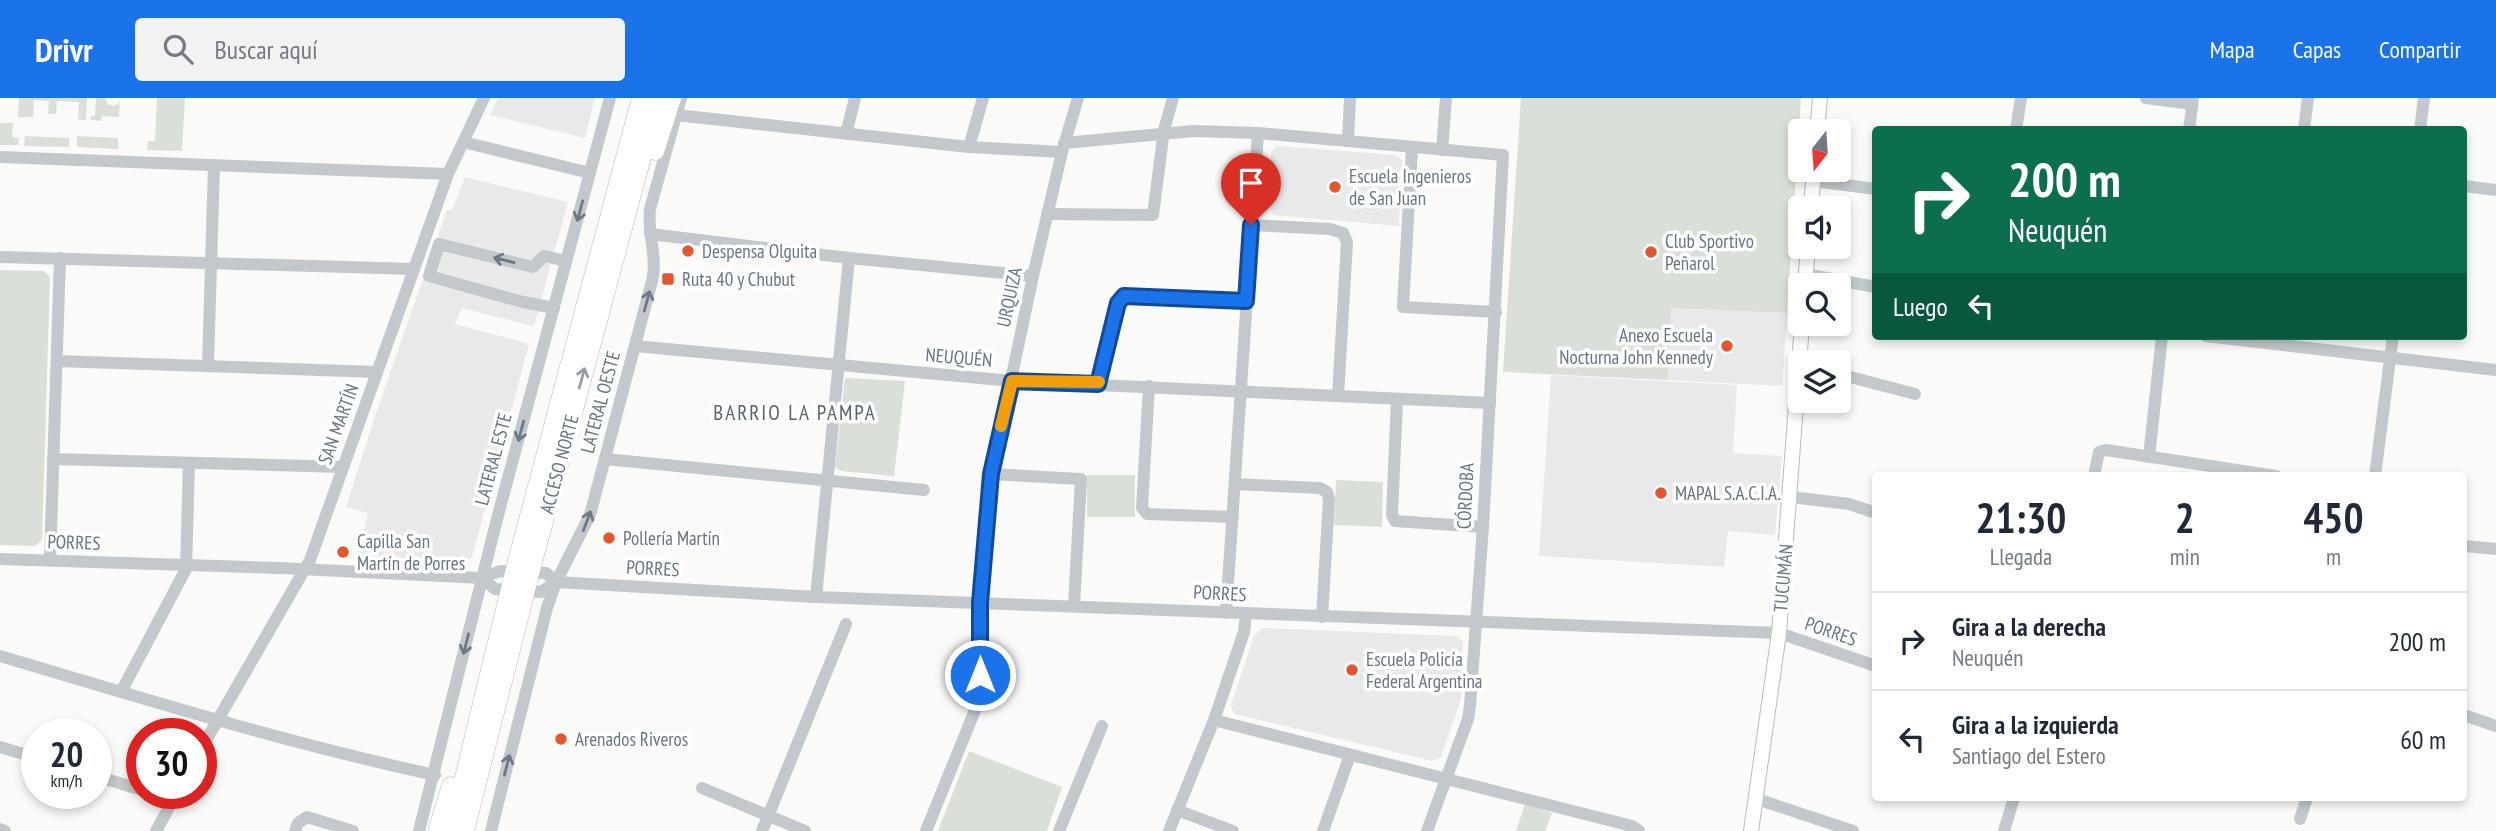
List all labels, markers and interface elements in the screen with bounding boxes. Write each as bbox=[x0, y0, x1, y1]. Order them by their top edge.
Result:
search box bbox=[135, 18, 625, 81]
text: Drivr bbox=[35, 28, 93, 71]
icon: search bbox=[159, 30, 197, 68]
text: Buscar aquí bbox=[215, 33, 318, 66]
text: Mapa bbox=[2210, 34, 2255, 65]
text: Capas bbox=[2293, 34, 2341, 65]
text: Compartir bbox=[2379, 34, 2461, 65]
north arrow bbox=[1788, 119, 1852, 182]
map controls bbox=[1788, 119, 1851, 413]
text: 200 m bbox=[2008, 147, 2121, 211]
pin bbox=[1221, 153, 1281, 225]
icon: right bbox=[1893, 154, 1984, 245]
icon: arrive bbox=[1232, 164, 1270, 202]
place label: Escuela Ingenieros de San Juan bbox=[1349, 164, 1471, 210]
marker: Escuela Ingenieros de San Juan bbox=[1327, 179, 1343, 195]
button: sound bbox=[1788, 196, 1851, 259]
one-way arrow bbox=[573, 199, 586, 222]
text: Neuquén bbox=[2008, 209, 2107, 251]
place label: Club Sportivo Peñarol bbox=[1665, 229, 1754, 275]
place label: Despensa Olguita bbox=[702, 239, 817, 263]
marker: Despensa Olguita bbox=[680, 243, 696, 259]
marker: Club Sportivo Peñarol bbox=[1643, 244, 1659, 260]
one-way arrow bbox=[493, 253, 516, 266]
street label: URQUIZA bbox=[991, 265, 1027, 329]
place label: Ruta 40 y Chubut bbox=[682, 267, 796, 291]
marker: Ruta 40 y Chubut bbox=[660, 271, 676, 287]
button: search bbox=[1788, 273, 1851, 336]
icon: left bbox=[1962, 287, 2000, 325]
text: Luego bbox=[1893, 290, 1948, 323]
one-way arrow bbox=[641, 291, 654, 313]
place label: Anexo Escuela Nocturna John Kennedy bbox=[1559, 323, 1714, 369]
marker: Anexo Escuela Nocturna John Kennedy bbox=[1719, 338, 1735, 354]
street label: NEUQUÉN bbox=[925, 342, 993, 372]
street label: LATERAL OESTE bbox=[575, 348, 625, 456]
button: layers bbox=[1788, 350, 1851, 413]
one-way arrow bbox=[576, 367, 589, 390]
street label: SAN MARTÍN bbox=[312, 381, 364, 467]
district label: BARRIO LA PAMPA bbox=[713, 399, 877, 426]
street label: LATERAL ESTE bbox=[469, 410, 517, 508]
street label: ACCESO NORTE bbox=[534, 412, 584, 516]
one-way arrow bbox=[514, 419, 527, 442]
street label: CÓRDOBA bbox=[1451, 462, 1479, 530]
place label: MAPAL S.A.C.I.A. bbox=[1675, 481, 1781, 505]
marker: MAPAL S.A.C.I.A. bbox=[1653, 485, 1669, 501]
text: 21:30 bbox=[1975, 490, 2066, 545]
text: 2 bbox=[2175, 490, 2195, 545]
text: 450 bbox=[2303, 490, 2364, 545]
one-way arrow bbox=[581, 510, 594, 532]
place label: Pollería Martín bbox=[623, 526, 720, 550]
street label: PORRES bbox=[47, 529, 101, 555]
place label: Capilla San Martín de Porres bbox=[357, 529, 465, 575]
marker: Pollería Martín bbox=[601, 530, 617, 546]
text: Llegada bbox=[1990, 542, 2052, 571]
text: min bbox=[2170, 542, 2200, 571]
text: m bbox=[2326, 542, 2341, 571]
street label: TUCUMÁN bbox=[1768, 543, 1798, 613]
marker: Capilla San Martín de Porres bbox=[335, 544, 351, 560]
street label: PORRES bbox=[626, 555, 680, 581]
street label: PORRES bbox=[1193, 580, 1247, 606]
text: Gira a la derecha bbox=[1952, 610, 2106, 643]
street label: PORRES bbox=[1802, 611, 1860, 651]
icon: right bbox=[1893, 622, 1931, 660]
text: 200 m bbox=[2388, 625, 2446, 658]
one-way arrow bbox=[459, 632, 472, 655]
position arrow bbox=[943, 638, 1017, 712]
text: Neuquén bbox=[1952, 643, 2023, 672]
place label: Escuela Policía Federal Argentina bbox=[1366, 647, 1482, 693]
marker: Escuela Policía Federal Argentina bbox=[1344, 662, 1360, 678]
text: Gira a la izquierda bbox=[1952, 708, 2119, 741]
speed limit sign: 30 bbox=[126, 718, 217, 809]
icon: left bbox=[1893, 720, 1931, 758]
text: 60 m bbox=[2400, 723, 2446, 756]
place label: Arenados Riveros bbox=[575, 727, 688, 751]
text: 20 bbox=[50, 731, 83, 777]
marker: Arenados Riveros bbox=[553, 731, 569, 747]
text: Santiago del Estero bbox=[1952, 741, 2106, 770]
one-way arrow bbox=[501, 754, 514, 777]
text: km/h bbox=[51, 769, 82, 792]

